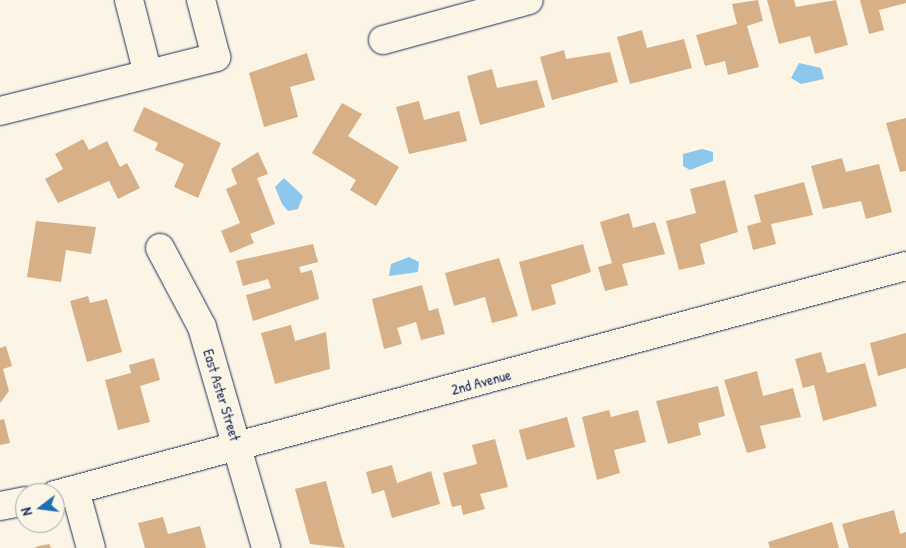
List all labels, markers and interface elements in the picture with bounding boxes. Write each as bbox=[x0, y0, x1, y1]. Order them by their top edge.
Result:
street label: East Aster Street bbox=[199, 347, 245, 443]
street label: 2nd Avenue bbox=[449, 365, 513, 399]
north arrow bbox=[15, 483, 65, 533]
text: N bbox=[16, 506, 36, 518]

